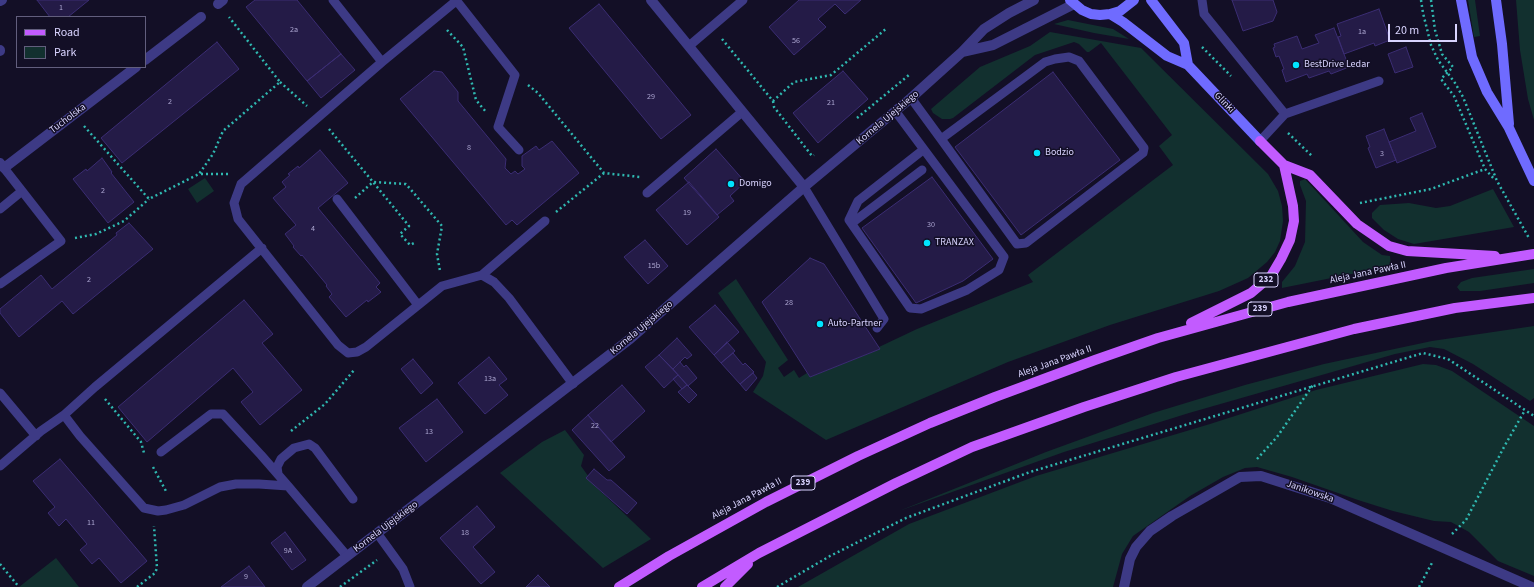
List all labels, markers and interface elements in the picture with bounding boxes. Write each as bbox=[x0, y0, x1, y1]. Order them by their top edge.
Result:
house number: 1 bbox=[59, 3, 63, 13]
legend bbox=[16, 16, 146, 68]
scale bar bbox=[1390, 16, 1459, 42]
text: 20 m bbox=[1395, 22, 1419, 39]
text: Road bbox=[54, 24, 80, 41]
house number: 2a bbox=[290, 25, 298, 35]
house number: 1a bbox=[1358, 27, 1366, 37]
house number: 56 bbox=[792, 36, 800, 46]
text: Park bbox=[54, 44, 76, 61]
place label: BestDrive Ledar bbox=[1304, 59, 1370, 71]
marker: BestDrive Ledar bbox=[1291, 60, 1301, 70]
street label: Kornela Ujejskiego bbox=[854, 88, 922, 148]
street label: Glinki bbox=[1211, 90, 1237, 116]
house number: 29 bbox=[647, 92, 655, 102]
house number: 2 bbox=[168, 97, 172, 107]
house number: 21 bbox=[827, 98, 835, 108]
street label: Tucholska bbox=[47, 101, 89, 137]
house number: 8 bbox=[467, 143, 471, 153]
place label: Bodzio bbox=[1045, 147, 1074, 159]
marker: Bodzio bbox=[1032, 148, 1042, 158]
house number: 3 bbox=[1380, 149, 1384, 159]
place label: Domigo bbox=[739, 178, 772, 190]
marker: Domigo bbox=[726, 179, 736, 189]
house number: 2 bbox=[101, 186, 105, 196]
house number: 19 bbox=[683, 208, 691, 218]
house number: 30 bbox=[927, 220, 935, 230]
house number: 4 bbox=[311, 224, 315, 234]
place label: TRANZAX bbox=[935, 237, 974, 249]
marker: TRANZAX bbox=[922, 238, 932, 248]
street label: Aleja Jana Pawła II bbox=[1329, 259, 1407, 287]
house number: 15b bbox=[648, 261, 660, 271]
road number: 232 bbox=[1254, 273, 1278, 287]
house number: 2 bbox=[87, 275, 91, 285]
street label: Kornela Ujejskiego bbox=[608, 298, 676, 358]
house number: 28 bbox=[785, 298, 793, 308]
road number: 239 bbox=[1248, 302, 1272, 316]
place label: Auto-Partner bbox=[828, 318, 882, 330]
marker: Auto-Partner bbox=[815, 319, 825, 329]
street label: Aleja Jana Pawła II bbox=[1017, 343, 1093, 381]
house number: 13a bbox=[484, 374, 496, 384]
house number: 22 bbox=[591, 421, 599, 431]
house number: 13 bbox=[425, 427, 433, 437]
street label: Aleja Jana Pawła II bbox=[710, 476, 784, 522]
road number: 239 bbox=[791, 476, 815, 490]
street label: Janikowska bbox=[1285, 478, 1335, 506]
street label: Kornela Ujejskiego bbox=[351, 499, 421, 555]
house number: 11 bbox=[87, 518, 95, 528]
house number: 18 bbox=[461, 528, 469, 538]
house number: 9A bbox=[284, 546, 292, 556]
house number: 9 bbox=[244, 572, 248, 582]

